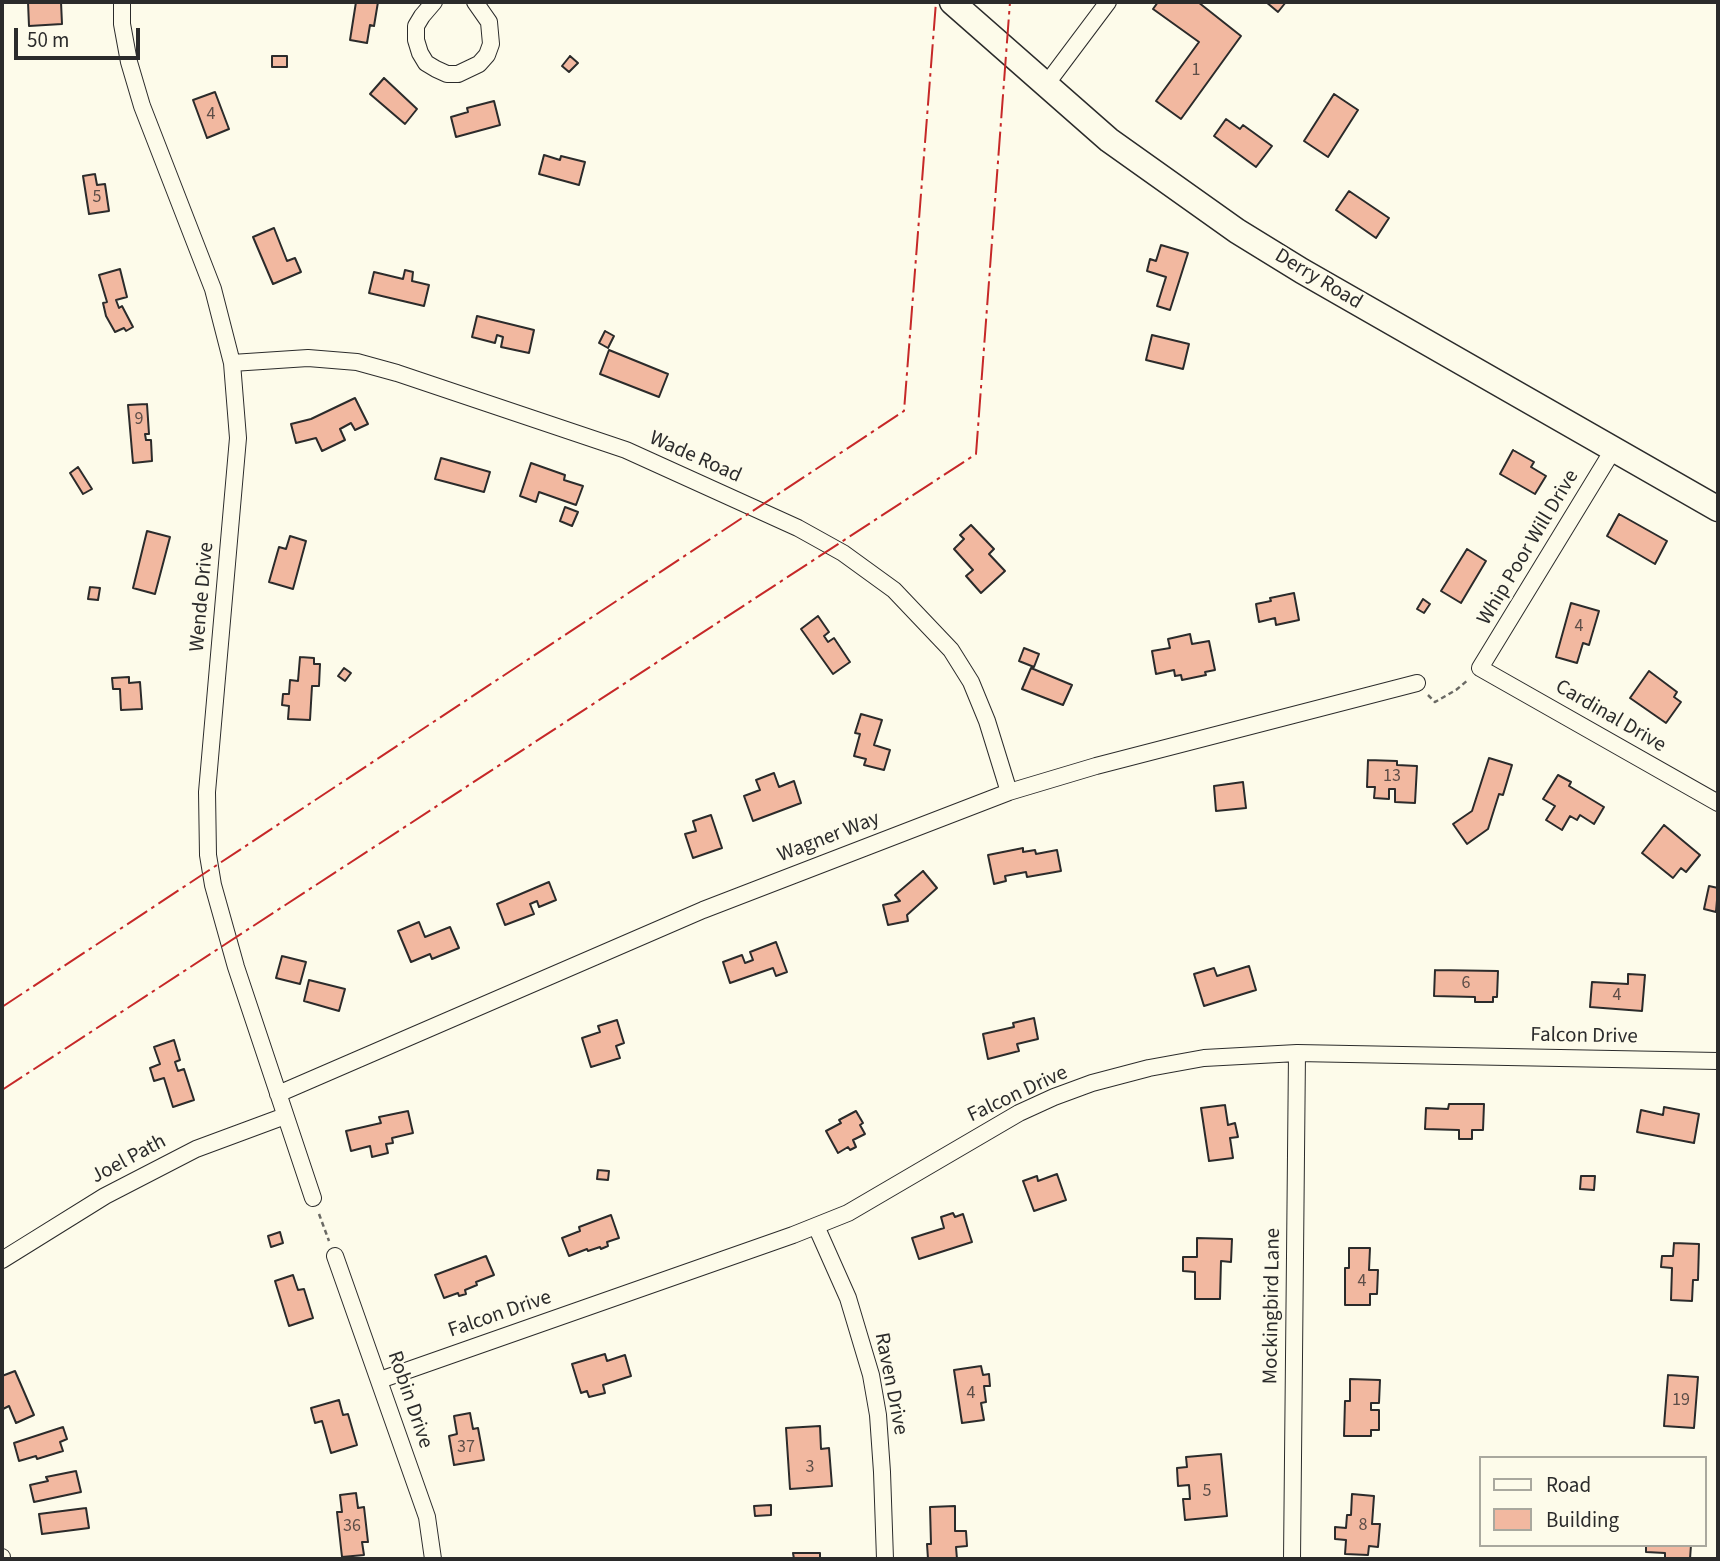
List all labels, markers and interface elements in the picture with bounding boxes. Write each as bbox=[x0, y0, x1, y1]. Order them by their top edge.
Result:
scale bar bbox=[18, 14, 144, 58]
text: 50 m bbox=[27, 25, 69, 55]
house number: 1 bbox=[1192, 60, 1200, 82]
house number: 4 bbox=[207, 104, 215, 126]
house number: 5 bbox=[93, 187, 101, 209]
street label: Derry Road bbox=[1270, 244, 1366, 316]
house number: 9 bbox=[135, 409, 143, 431]
street label: Wade Road bbox=[645, 427, 745, 489]
street label: Whip Poor Will Drive bbox=[1473, 466, 1585, 630]
street label: Wende Drive bbox=[186, 541, 220, 653]
house number: 4 bbox=[1575, 616, 1583, 638]
street label: Cardinal Drive bbox=[1550, 675, 1670, 759]
house number: 13 bbox=[1383, 766, 1401, 788]
street label: Wagner Way bbox=[774, 807, 884, 869]
house number: 6 bbox=[1462, 973, 1470, 995]
house number: 4 bbox=[1613, 985, 1621, 1007]
street label: Falcon Drive bbox=[1530, 1023, 1638, 1051]
street label: Falcon Drive bbox=[964, 1061, 1072, 1129]
street label: Joel Path bbox=[87, 1130, 171, 1190]
street label: Mockingbird Lane bbox=[1259, 1228, 1287, 1384]
house number: 4 bbox=[1358, 1271, 1366, 1293]
street label: Falcon Drive bbox=[445, 1286, 555, 1344]
street label: Raven Drive bbox=[868, 1331, 912, 1437]
street label: Robin Drive bbox=[381, 1348, 437, 1452]
house number: 4 bbox=[967, 1383, 975, 1405]
house number: 19 bbox=[1672, 1390, 1690, 1412]
house number: 37 bbox=[457, 1437, 475, 1459]
legend bbox=[1478, 1456, 1706, 1547]
house number: 3 bbox=[806, 1457, 814, 1479]
text: Road bbox=[1546, 1470, 1591, 1500]
house number: 5 bbox=[1203, 1481, 1211, 1503]
text: Building bbox=[1546, 1505, 1619, 1535]
house number: 8 bbox=[1359, 1515, 1367, 1537]
house number: 36 bbox=[343, 1516, 361, 1538]

